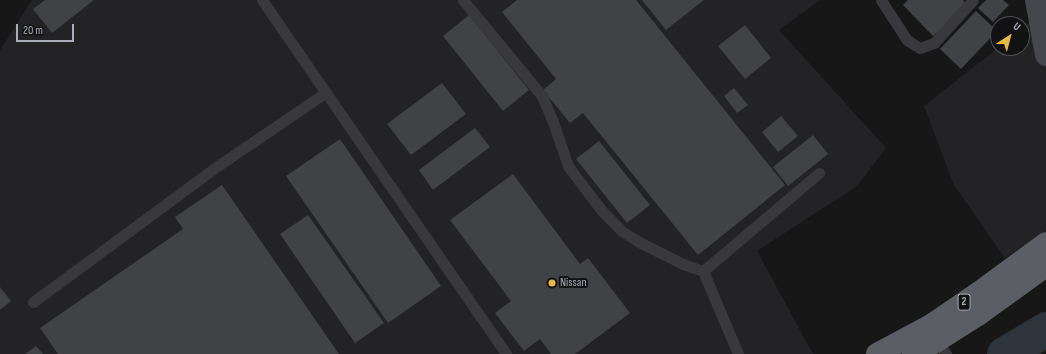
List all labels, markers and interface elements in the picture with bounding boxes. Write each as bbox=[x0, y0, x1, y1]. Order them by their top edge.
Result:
scale bar bbox=[18, 16, 76, 42]
north arrow bbox=[990, 16, 1030, 56]
text: U bbox=[1011, 20, 1023, 34]
text: 20 m bbox=[23, 23, 43, 38]
place label: Nissan bbox=[560, 276, 587, 290]
marker: Nissan bbox=[547, 278, 557, 288]
road number: 2 bbox=[957, 293, 971, 311]

